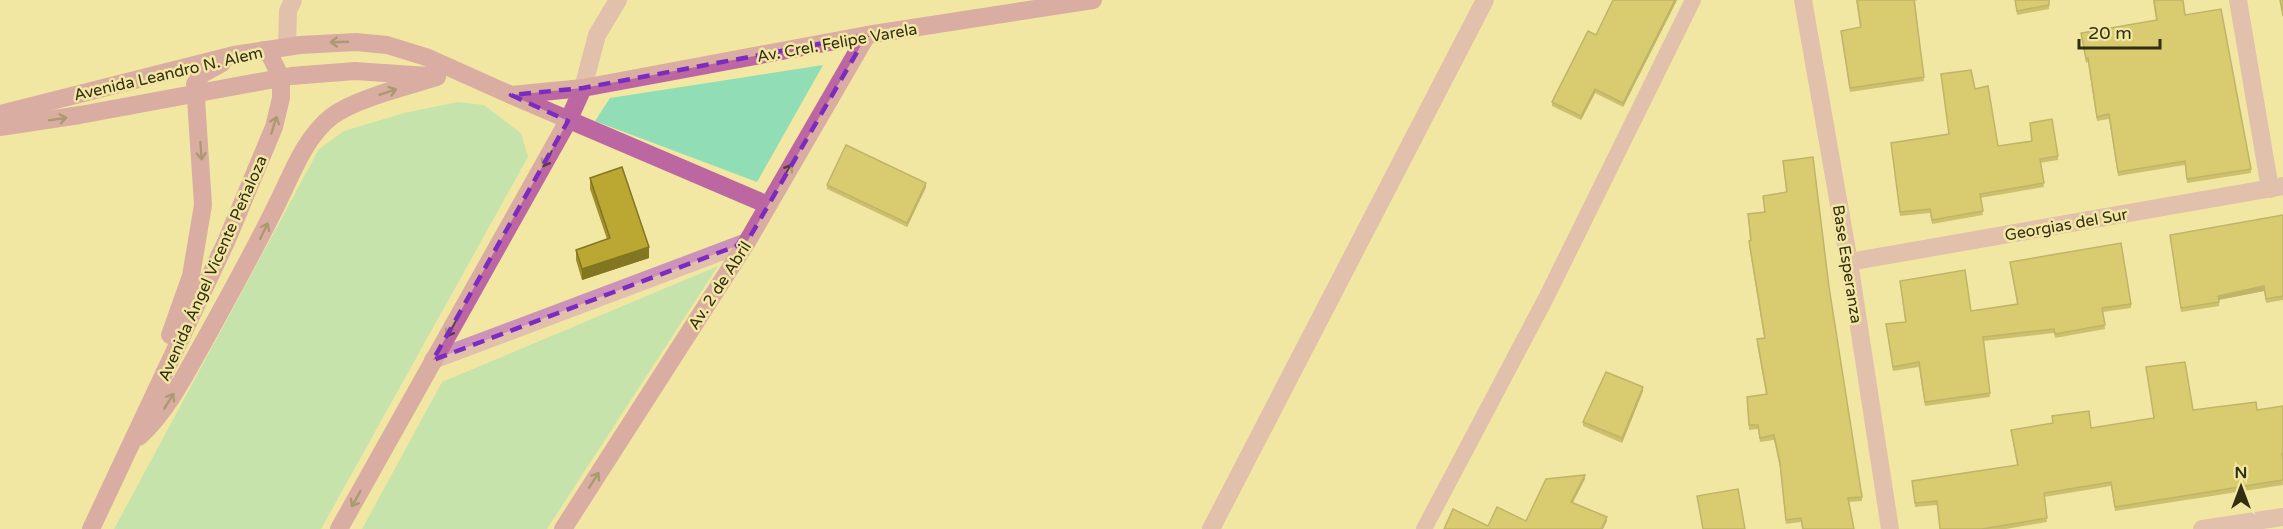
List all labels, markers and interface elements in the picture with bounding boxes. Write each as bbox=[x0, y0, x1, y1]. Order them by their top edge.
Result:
scale bar bbox=[2079, 12, 2160, 50]
street label: Av. Crel. Felipe Varela bbox=[755, 19, 919, 67]
text: 20 m bbox=[2088, 22, 2132, 44]
one-way arrow bbox=[329, 37, 349, 48]
street label: Avenida Leandro N. Alem bbox=[72, 42, 265, 105]
one-way arrow bbox=[378, 86, 397, 97]
one-way arrow bbox=[47, 113, 67, 124]
one-way arrow bbox=[269, 116, 280, 135]
one-way arrow bbox=[195, 141, 206, 161]
one-way arrow bbox=[541, 150, 553, 167]
street label: Avenida Ángel Vicente Peñaloza bbox=[154, 152, 272, 384]
one-way arrow bbox=[781, 164, 793, 181]
street label: Base Esperanza bbox=[1828, 203, 1866, 325]
street label: Georgias del Sur bbox=[2003, 204, 2130, 246]
one-way arrow bbox=[259, 222, 270, 240]
street label: Av. 2 de Abril bbox=[684, 238, 756, 333]
one-way arrow bbox=[445, 320, 457, 337]
one-way arrow bbox=[164, 393, 176, 410]
north arrow bbox=[2211, 457, 2271, 517]
text: N bbox=[2235, 463, 2247, 483]
one-way arrow bbox=[588, 472, 600, 489]
one-way arrow bbox=[350, 490, 362, 507]

